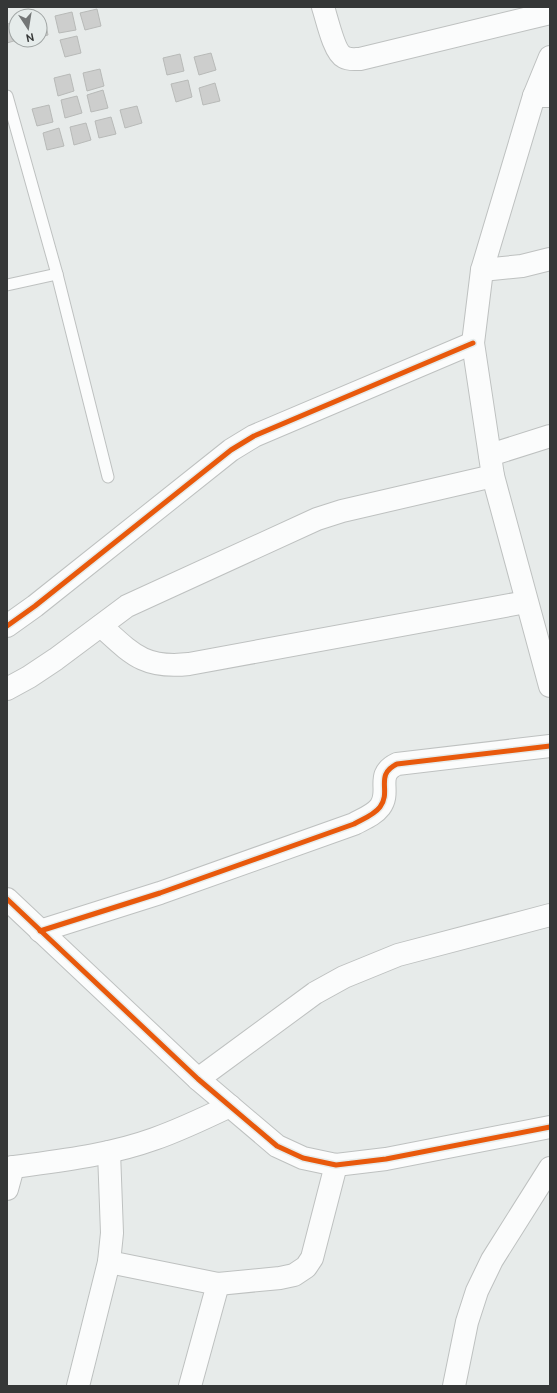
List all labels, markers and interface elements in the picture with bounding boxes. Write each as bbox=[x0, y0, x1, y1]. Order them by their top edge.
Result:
north arrow bbox=[8, 8, 48, 48]
text: N bbox=[25, 31, 35, 45]

